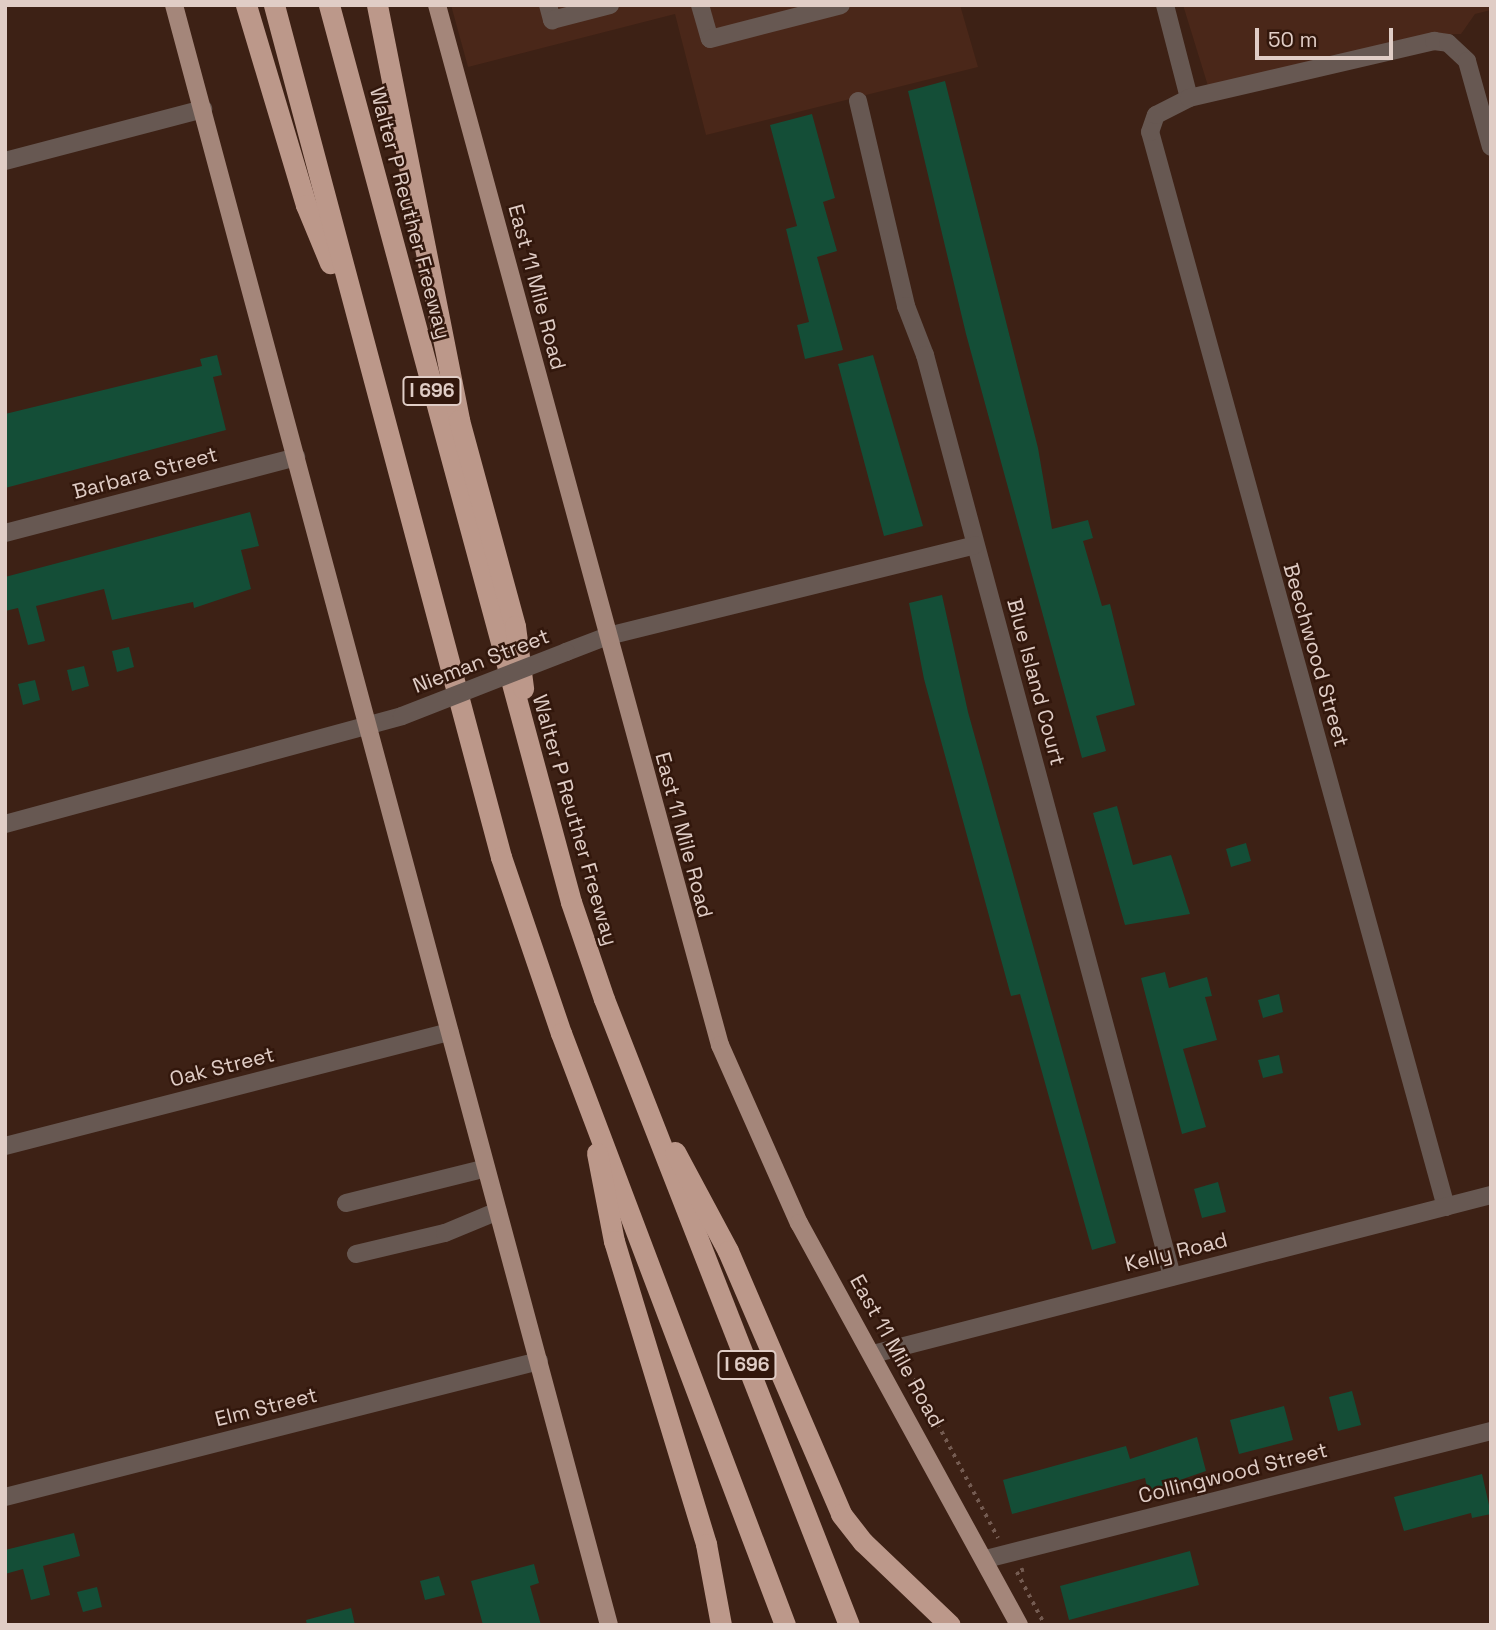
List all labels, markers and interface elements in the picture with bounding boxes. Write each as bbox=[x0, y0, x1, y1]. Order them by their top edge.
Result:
scale bar bbox=[1258, 14, 1396, 58]
text: 50 m bbox=[1268, 26, 1318, 53]
street label: Walter P Reuther Freeway bbox=[364, 84, 456, 342]
street label: East 11 Mile Road bbox=[503, 201, 571, 373]
road number: I 696 bbox=[402, 376, 462, 406]
street label: Barbara Street bbox=[70, 442, 220, 504]
street label: Beechwood Street bbox=[1278, 560, 1354, 750]
street label: Blue Island Court bbox=[1002, 596, 1070, 768]
street label: Nieman Street bbox=[409, 623, 553, 699]
street label: Walter P Reuther Freeway bbox=[527, 692, 623, 948]
street label: East 11 Mile Road bbox=[650, 749, 718, 921]
street label: Oak Street bbox=[167, 1042, 277, 1092]
street label: Kelly Road bbox=[1122, 1227, 1230, 1277]
street label: East 11 Mile Road bbox=[845, 1270, 949, 1432]
road number: I 696 bbox=[717, 1350, 777, 1380]
street label: Elm Street bbox=[212, 1382, 320, 1432]
street label: Collingwood Street bbox=[1136, 1437, 1330, 1509]

